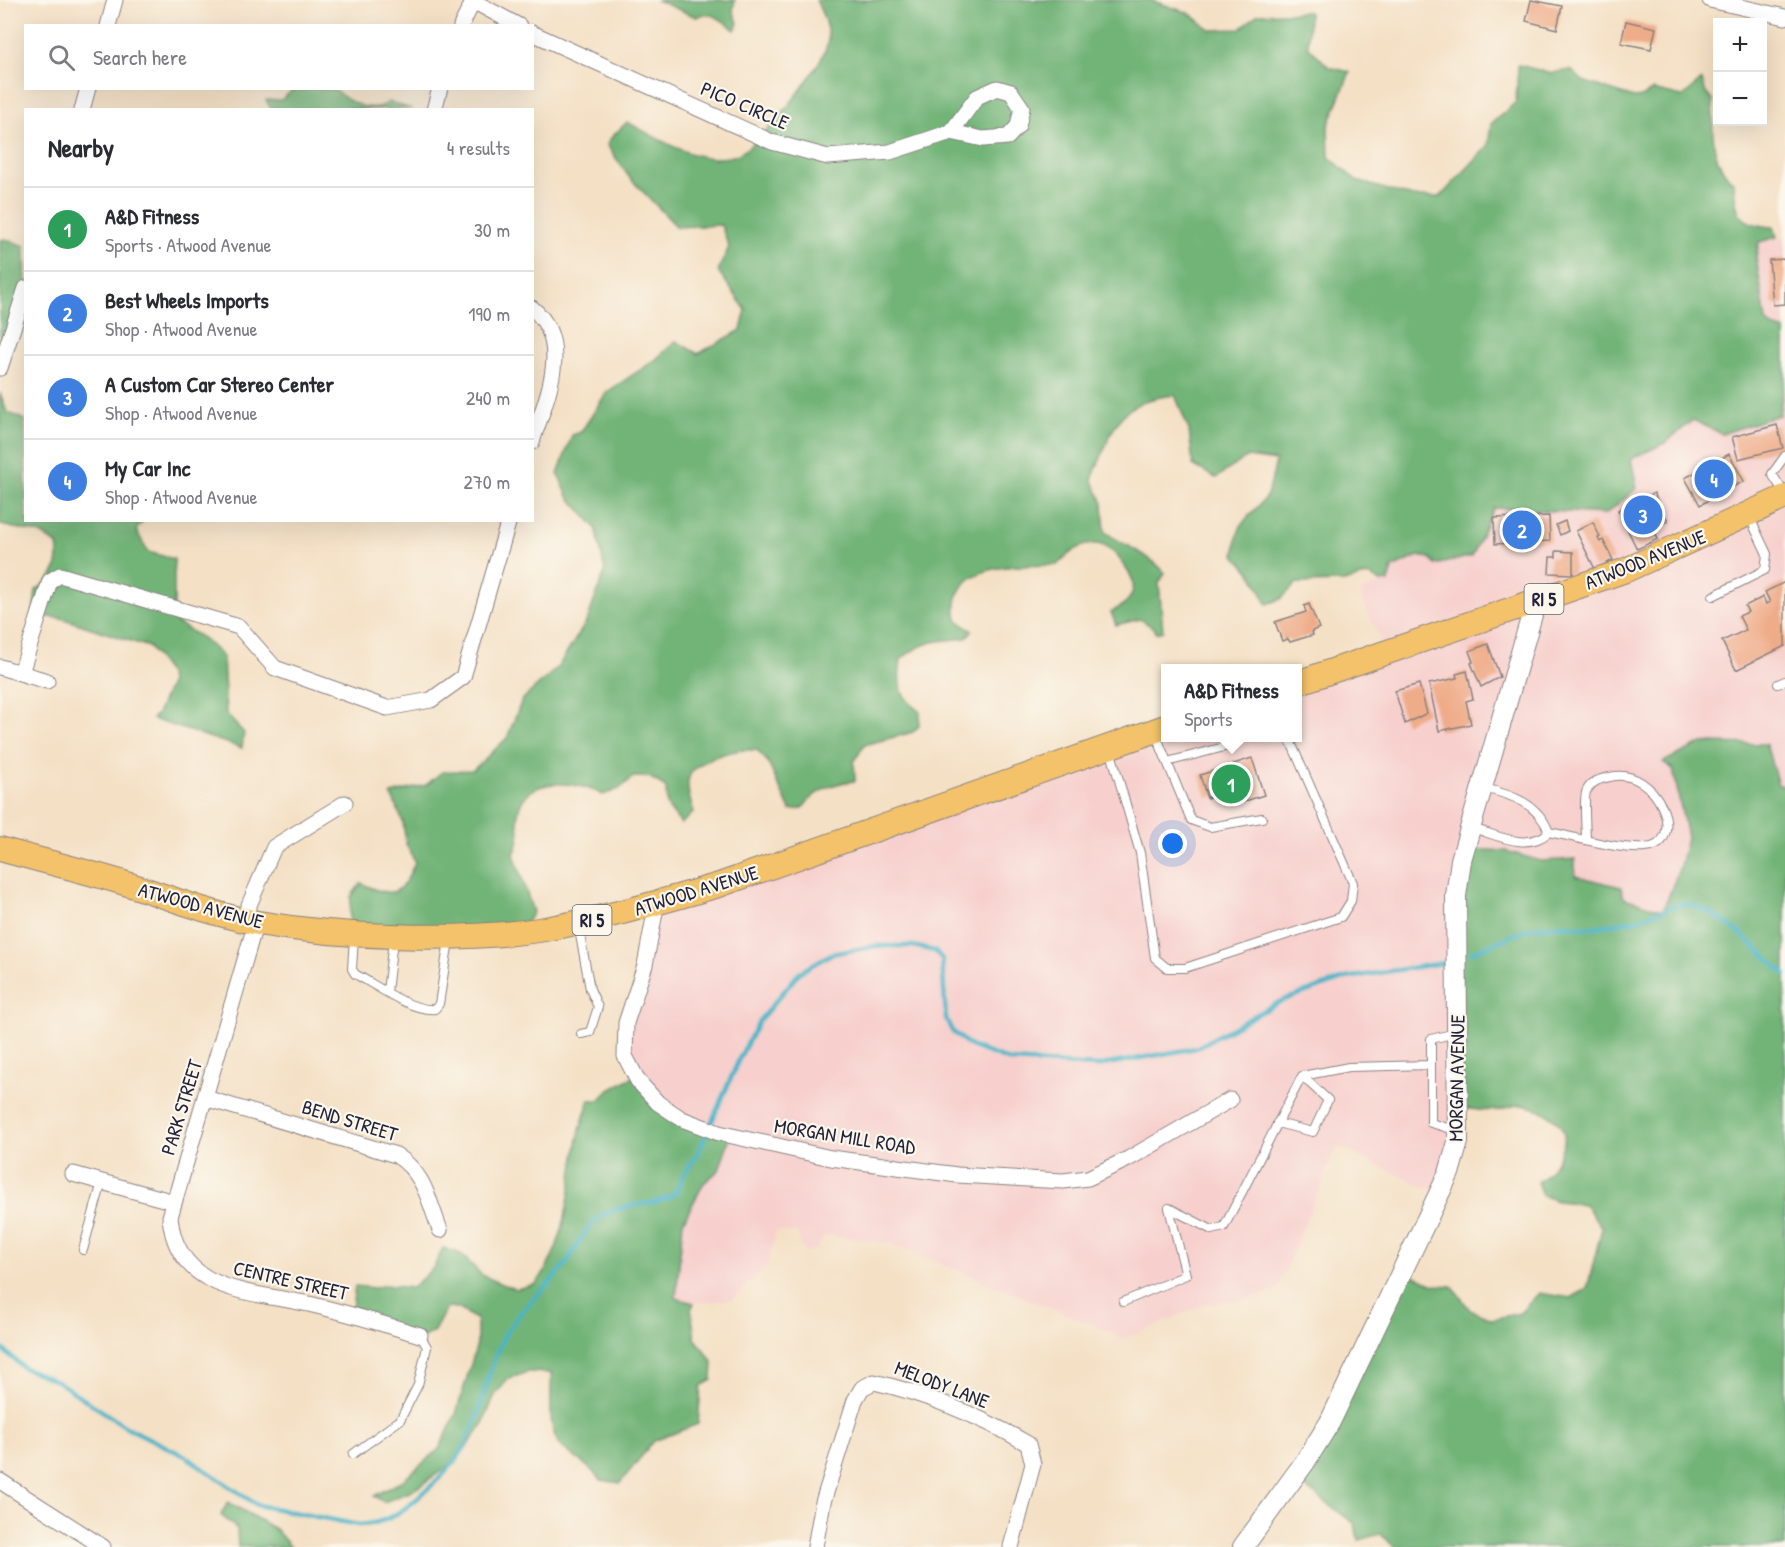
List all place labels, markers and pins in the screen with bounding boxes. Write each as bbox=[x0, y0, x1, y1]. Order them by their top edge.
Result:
pin: 4 bbox=[1694, 456, 1734, 502]
pin: 3 bbox=[1624, 492, 1662, 538]
pin: 2 bbox=[1502, 508, 1541, 552]
pin: 1 bbox=[1212, 762, 1250, 806]

